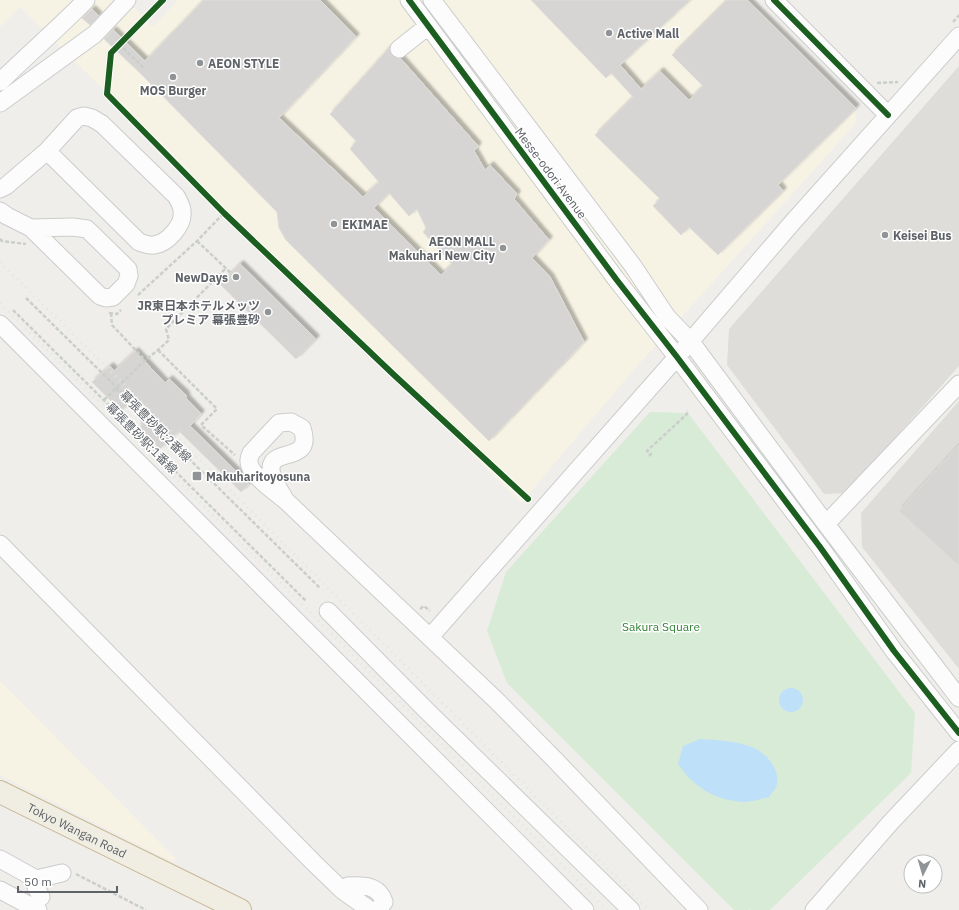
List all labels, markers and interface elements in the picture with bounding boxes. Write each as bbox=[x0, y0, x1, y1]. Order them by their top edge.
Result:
place label: Active Mall bbox=[617, 26, 680, 41]
marker: Active Mall bbox=[604, 28, 614, 38]
place label: AEON STYLE bbox=[208, 56, 279, 71]
marker: AEON STYLE bbox=[195, 58, 205, 68]
marker: MOS Burger bbox=[168, 72, 178, 82]
place label: MOS Burger bbox=[140, 83, 206, 98]
street label: Messe-odori Avenue bbox=[512, 124, 590, 222]
place label: EKIMAE bbox=[342, 217, 388, 232]
marker: EKIMAE bbox=[329, 219, 339, 229]
place label: Keisei Bus bbox=[893, 228, 952, 243]
marker: Keisei Bus bbox=[880, 230, 890, 240]
place label: AEON MALL Makuhari New City bbox=[389, 234, 496, 263]
marker: AEON MALL Makuhari New City bbox=[498, 243, 508, 253]
place label: NewDays bbox=[175, 270, 228, 285]
marker: NewDays bbox=[231, 272, 241, 282]
place label: JR東日本ホテルメッツ プレミア 幕張豊砂 bbox=[137, 298, 260, 327]
marker: JR東日本ホテルメッツ プレミア 幕張豊砂 bbox=[263, 307, 273, 317]
street label: 幕張豊砂駅;2番線 bbox=[117, 387, 195, 465]
street label: 幕張豊砂駅;1番線 bbox=[103, 399, 181, 477]
place label: Makuharitoyosuna bbox=[206, 469, 311, 484]
marker: Makuharitoyosuna bbox=[191, 470, 203, 482]
park label: Sakura Square bbox=[622, 619, 700, 634]
street label: Tokyo Wangan Road bbox=[25, 799, 129, 861]
north arrow bbox=[903, 854, 943, 894]
scale bar bbox=[18, 868, 117, 894]
text: 50 m bbox=[24, 874, 52, 889]
text: N bbox=[918, 877, 927, 891]

